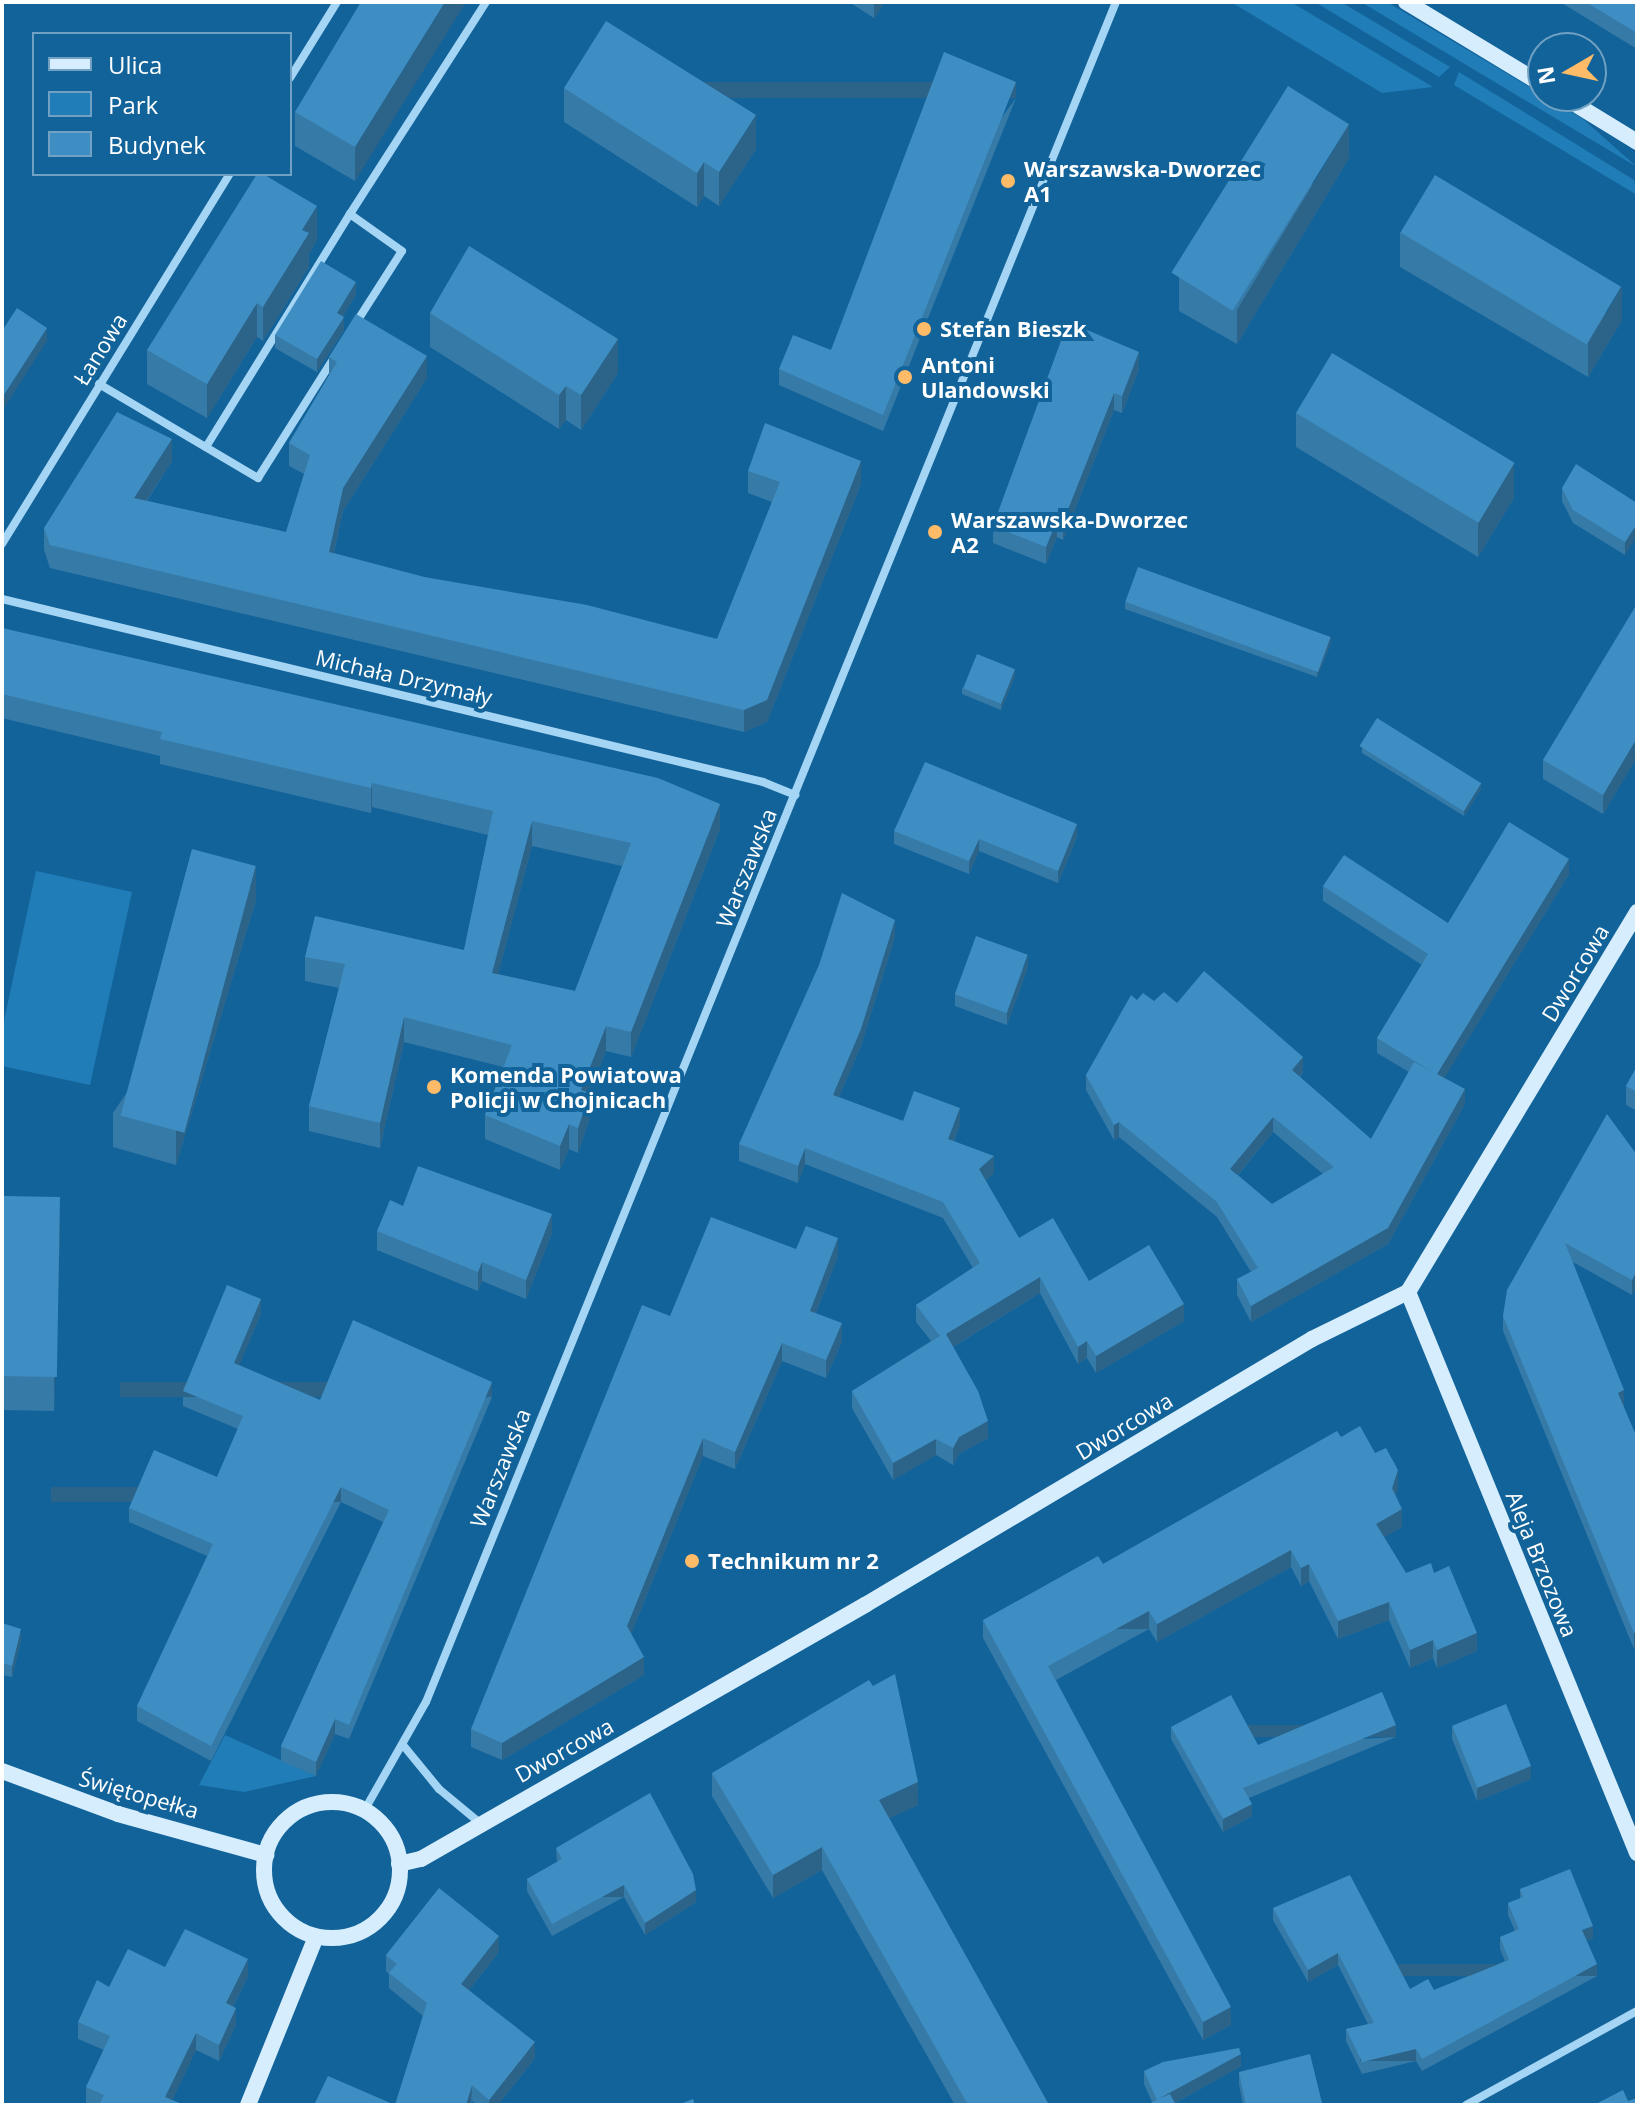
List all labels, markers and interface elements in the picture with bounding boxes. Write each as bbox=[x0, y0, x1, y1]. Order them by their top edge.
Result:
legend bbox=[32, 32, 292, 176]
north arrow bbox=[1527, 32, 1607, 112]
text: Ulica bbox=[108, 48, 162, 81]
text: N bbox=[1529, 64, 1561, 87]
text: Park bbox=[108, 88, 158, 121]
text: Budynek bbox=[108, 128, 206, 161]
place label: Warszawska-Dworzec A1 bbox=[1024, 155, 1261, 206]
marker: Warszawska-Dworzec A1 bbox=[999, 172, 1017, 190]
street label: Łanowa bbox=[68, 308, 132, 390]
place label: Stefan Bieszk bbox=[940, 316, 1086, 342]
marker: Stefan Bieszk bbox=[915, 320, 933, 338]
place label: Antoni Ulandowski bbox=[921, 351, 1050, 402]
marker: Antoni Ulandowski bbox=[896, 368, 914, 386]
place label: Warszawska-Dworzec A2 bbox=[951, 506, 1188, 558]
marker: Warszawska-Dworzec A2 bbox=[926, 523, 944, 541]
street label: Michała Drzymały bbox=[313, 644, 495, 710]
street label: Warszawska bbox=[710, 805, 782, 931]
street label: Dworcowa bbox=[1536, 920, 1614, 1026]
place label: Komenda Powiatowa Policji w Chojnicach bbox=[450, 1061, 682, 1112]
marker: Komenda Powiatowa Policji w Chojnicach bbox=[425, 1078, 443, 1096]
street label: Dworcowa bbox=[1071, 1387, 1177, 1465]
street label: Warszawska bbox=[464, 1405, 536, 1531]
street label: Aleja Brzozowa bbox=[1501, 1487, 1583, 1641]
place label: Technikum nr 2 bbox=[708, 1548, 879, 1574]
marker: Technikum nr 2 bbox=[683, 1552, 701, 1570]
street label: Dworcowa bbox=[510, 1712, 618, 1788]
street label: Świętopełka bbox=[76, 1764, 202, 1824]

